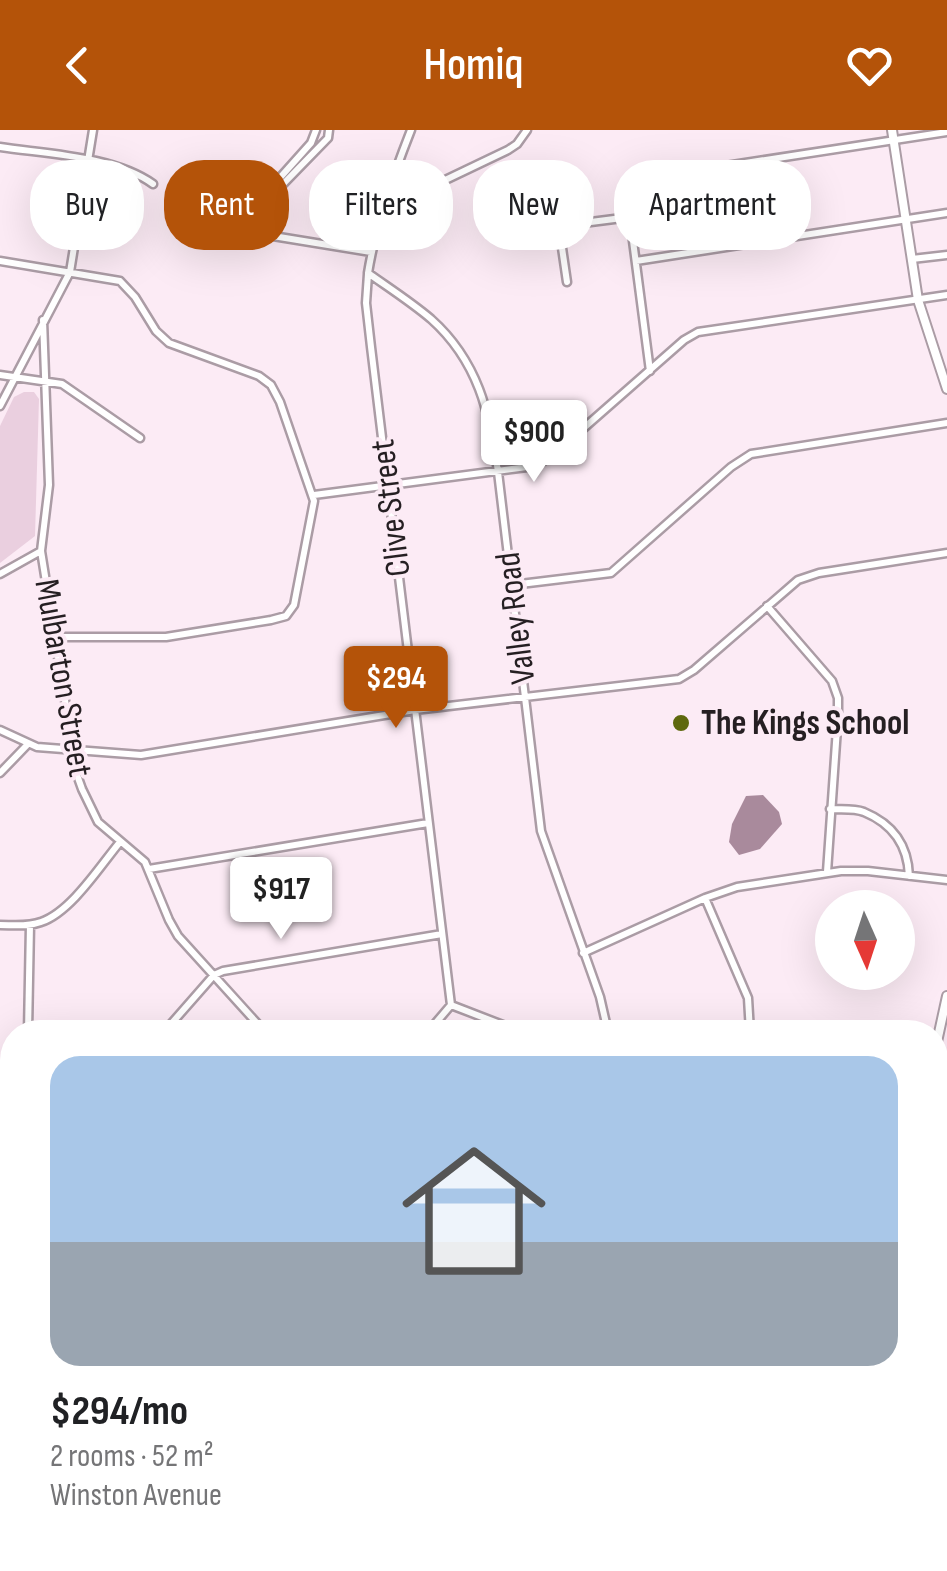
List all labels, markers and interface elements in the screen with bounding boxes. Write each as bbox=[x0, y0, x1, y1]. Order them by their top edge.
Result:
icon: back bbox=[50, 38, 105, 93]
text: Homiq bbox=[423, 38, 524, 93]
icon: heart bbox=[842, 38, 897, 93]
chip: Buy bbox=[30, 160, 144, 250]
chip: Rent bbox=[164, 160, 289, 250]
chip: Filters bbox=[309, 160, 453, 250]
chip: New bbox=[473, 160, 594, 250]
chip: Apartment bbox=[614, 160, 811, 250]
pin: $900 bbox=[475, 400, 593, 485]
text: $900 bbox=[503, 413, 565, 452]
street label: Clive Street bbox=[361, 437, 421, 579]
street label: Valley Road bbox=[487, 550, 545, 686]
street label: Mulbarton Street bbox=[24, 576, 102, 780]
pin: $294 bbox=[337, 646, 455, 731]
text: $294 bbox=[366, 659, 426, 698]
place label: The Kings School bbox=[701, 702, 909, 745]
marker: The Kings School bbox=[670, 712, 692, 734]
pin: $917 bbox=[222, 857, 340, 942]
text: $917 bbox=[252, 870, 310, 909]
north arrow bbox=[815, 890, 915, 990]
map controls bbox=[815, 890, 915, 990]
icon: home bbox=[384, 1121, 564, 1301]
text: $294/mo bbox=[50, 1386, 188, 1437]
text: 2 rooms · 52 m² bbox=[50, 1437, 214, 1476]
text: Winston Avenue bbox=[50, 1476, 222, 1515]

